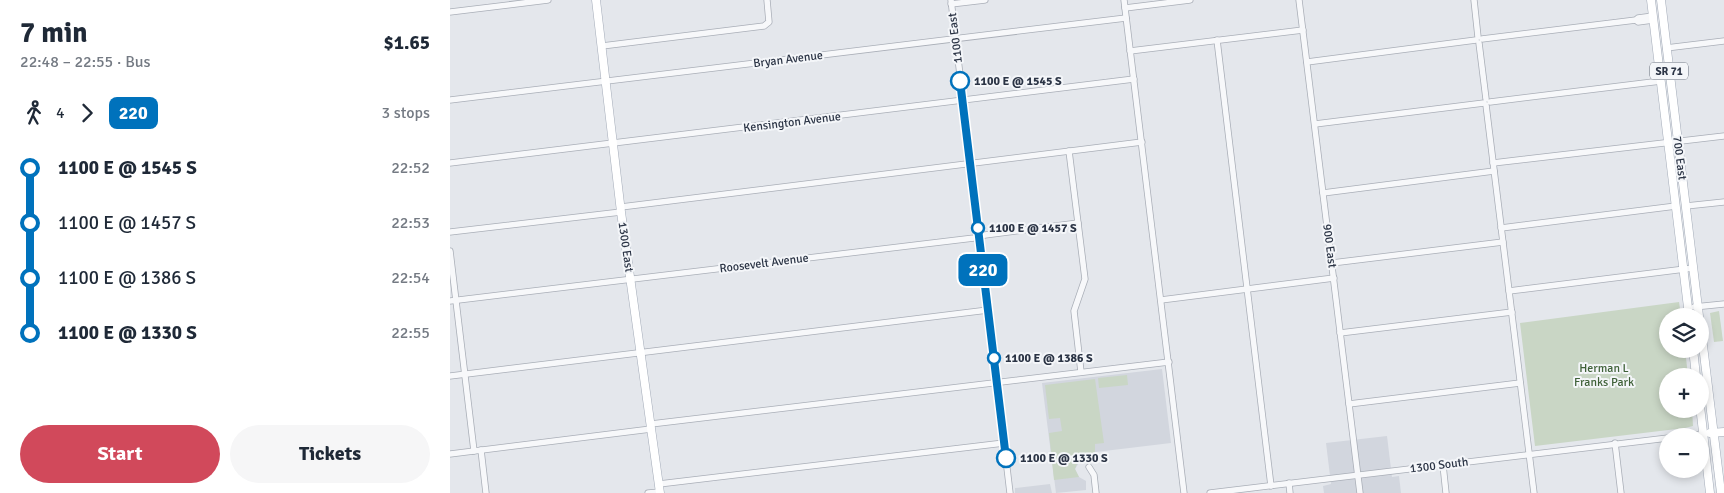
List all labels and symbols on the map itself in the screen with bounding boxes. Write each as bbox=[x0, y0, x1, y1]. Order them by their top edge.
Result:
street label: 1100 East bbox=[945, 12, 966, 64]
street label: Bryan Avenue bbox=[752, 48, 824, 71]
road number: SR 71 bbox=[1650, 62, 1688, 80]
marker: 1100 E @ 1545 S bbox=[950, 71, 970, 91]
place label: 1100 E @ 1545 S bbox=[974, 74, 1062, 89]
street label: Kensington Avenue bbox=[743, 109, 842, 136]
street label: 700 East bbox=[1669, 135, 1690, 181]
street label: 1300 East bbox=[615, 221, 636, 273]
marker: 1100 E @ 1457 S bbox=[971, 221, 985, 235]
place label: 1100 E @ 1457 S bbox=[989, 221, 1077, 236]
street label: 900 East bbox=[1319, 223, 1340, 269]
street label: Roosevelt Avenue bbox=[719, 251, 809, 276]
line badge: 220 bbox=[954, 254, 1012, 286]
marker: 1100 E @ 1386 S bbox=[987, 351, 1001, 365]
place label: 1100 E @ 1386 S bbox=[1005, 351, 1093, 366]
park label: Herman L Franks Park bbox=[1574, 361, 1634, 390]
marker: 1100 E @ 1330 S bbox=[996, 448, 1016, 468]
place label: 1100 E @ 1330 S bbox=[1020, 451, 1108, 466]
street label: 1300 South bbox=[1409, 454, 1469, 477]

